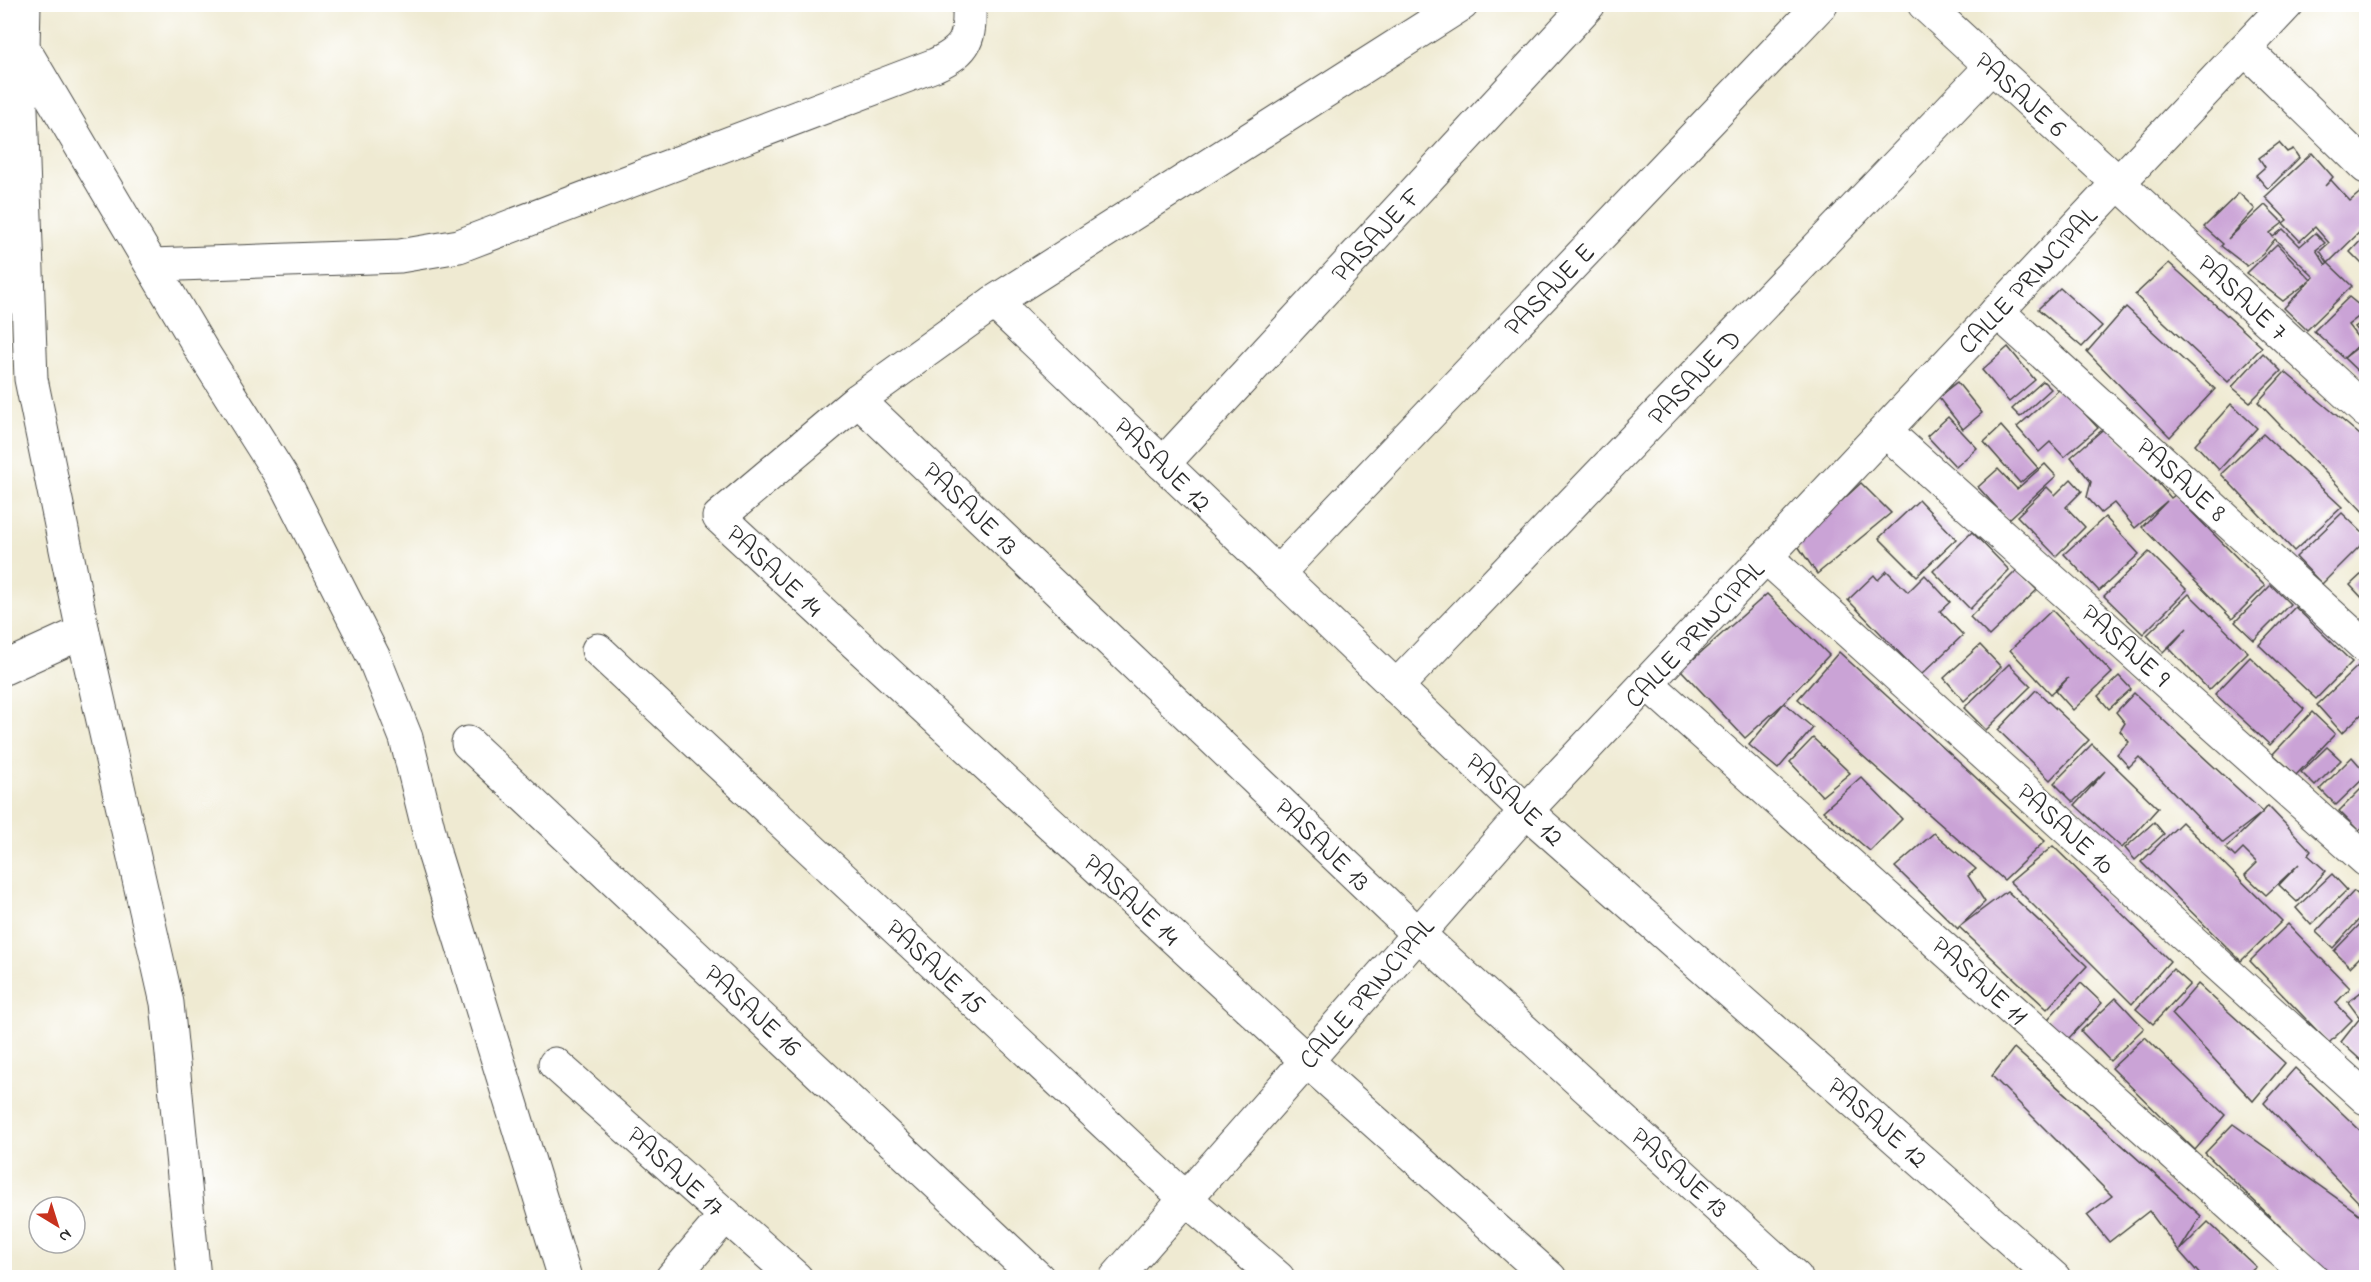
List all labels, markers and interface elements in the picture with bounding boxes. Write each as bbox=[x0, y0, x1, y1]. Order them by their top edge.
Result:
street label: PASAJE 6 bbox=[1964, 44, 2074, 148]
street label: PASAJE F bbox=[1323, 179, 1432, 292]
street label: CALLE PRINCIPAL bbox=[1950, 199, 2108, 364]
street label: PASAJE E bbox=[1496, 235, 1606, 346]
street label: PASAJE 7 bbox=[2187, 246, 2296, 351]
street label: PASAJE D bbox=[1640, 322, 1752, 436]
street label: PASAJE 12 bbox=[1104, 409, 1219, 523]
street label: PASAJE 8 bbox=[2126, 429, 2235, 532]
street label: PASAJE 13 bbox=[912, 454, 1026, 566]
street label: PASAJE 14 bbox=[716, 516, 831, 627]
street label: CALLE PRINCIPAL bbox=[1617, 553, 1775, 718]
street label: PASAJE 9 bbox=[2071, 596, 2178, 698]
street label: PASAJE 12 bbox=[1455, 745, 1572, 857]
street label: PASAJE 10 bbox=[2006, 775, 2122, 885]
street label: PASAJE 13 bbox=[1264, 790, 1378, 902]
street label: PASAJE 14 bbox=[1073, 845, 1188, 956]
street label: CALLE PRINCIPAL bbox=[1291, 910, 1445, 1079]
street label: PASAJE 15 bbox=[875, 911, 993, 1025]
street label: PASAJE 11 bbox=[1921, 928, 2035, 1036]
street label: PASAJE 16 bbox=[694, 956, 809, 1068]
street label: PASAJE 12 bbox=[1817, 1069, 1936, 1179]
street label: PASAJE 17 bbox=[616, 1118, 732, 1228]
street label: PASAJE 13 bbox=[1620, 1119, 1736, 1229]
north arrow bbox=[27, 1195, 87, 1255]
text: N bbox=[53, 1222, 77, 1248]

